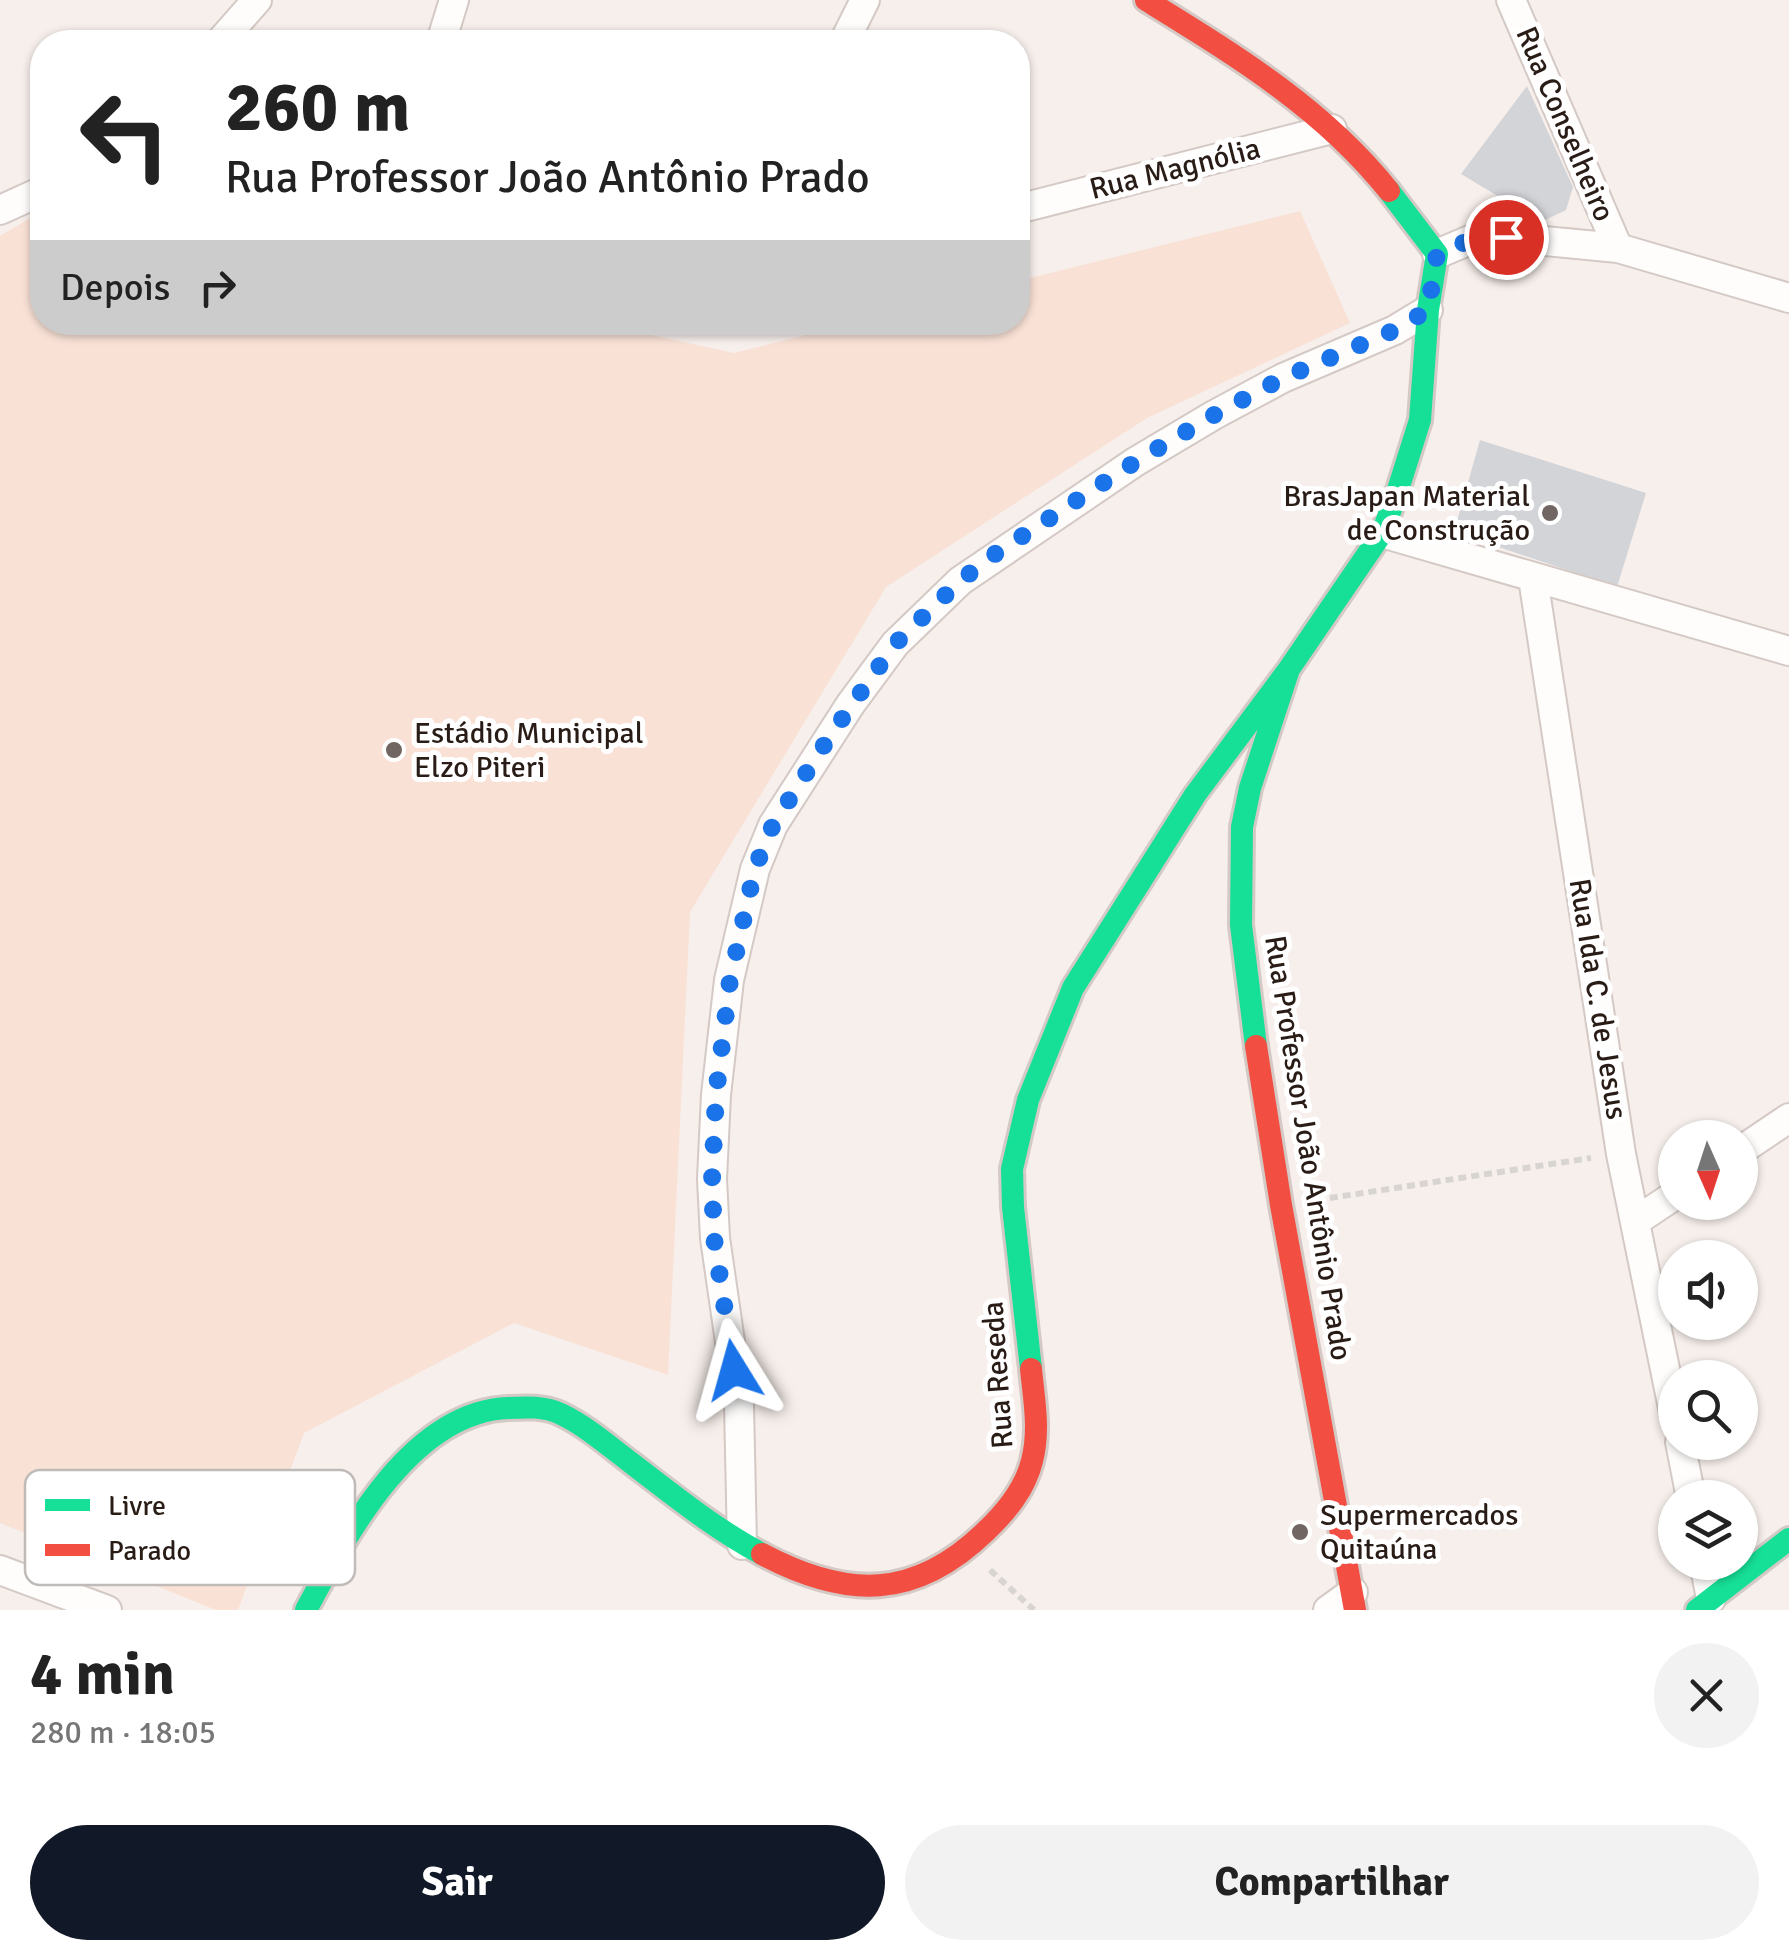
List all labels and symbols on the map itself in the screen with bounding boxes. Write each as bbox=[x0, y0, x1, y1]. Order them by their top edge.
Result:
street label: Rua Conselheiro bbox=[1507, 21, 1623, 227]
street label: Rua Magnólia bbox=[1086, 130, 1264, 208]
pin bbox=[1464, 195, 1549, 280]
place label: BrasJapan Material de Construção bbox=[1283, 478, 1530, 549]
marker: BrasJapan Material de Construção bbox=[1539, 502, 1561, 524]
place label: Estádio Municipal Elzo Piteri bbox=[414, 715, 643, 786]
marker: Estádio Municipal Elzo Piteri bbox=[383, 739, 405, 761]
street label: Rua Ida C. de Jesus bbox=[1561, 876, 1635, 1122]
street label: Rua Professor João Antônio Prado bbox=[1256, 933, 1360, 1363]
north arrow bbox=[1658, 1120, 1758, 1220]
street label: Rua Reseda bbox=[974, 1300, 1022, 1450]
position arrow bbox=[682, 1318, 786, 1422]
legend bbox=[25, 1470, 355, 1585]
text: Livre bbox=[108, 1489, 166, 1523]
place label: Supermercados Quitaúna bbox=[1320, 1497, 1518, 1568]
marker: Supermercados Quitaúna bbox=[1289, 1521, 1311, 1543]
text: Parado bbox=[108, 1534, 191, 1568]

